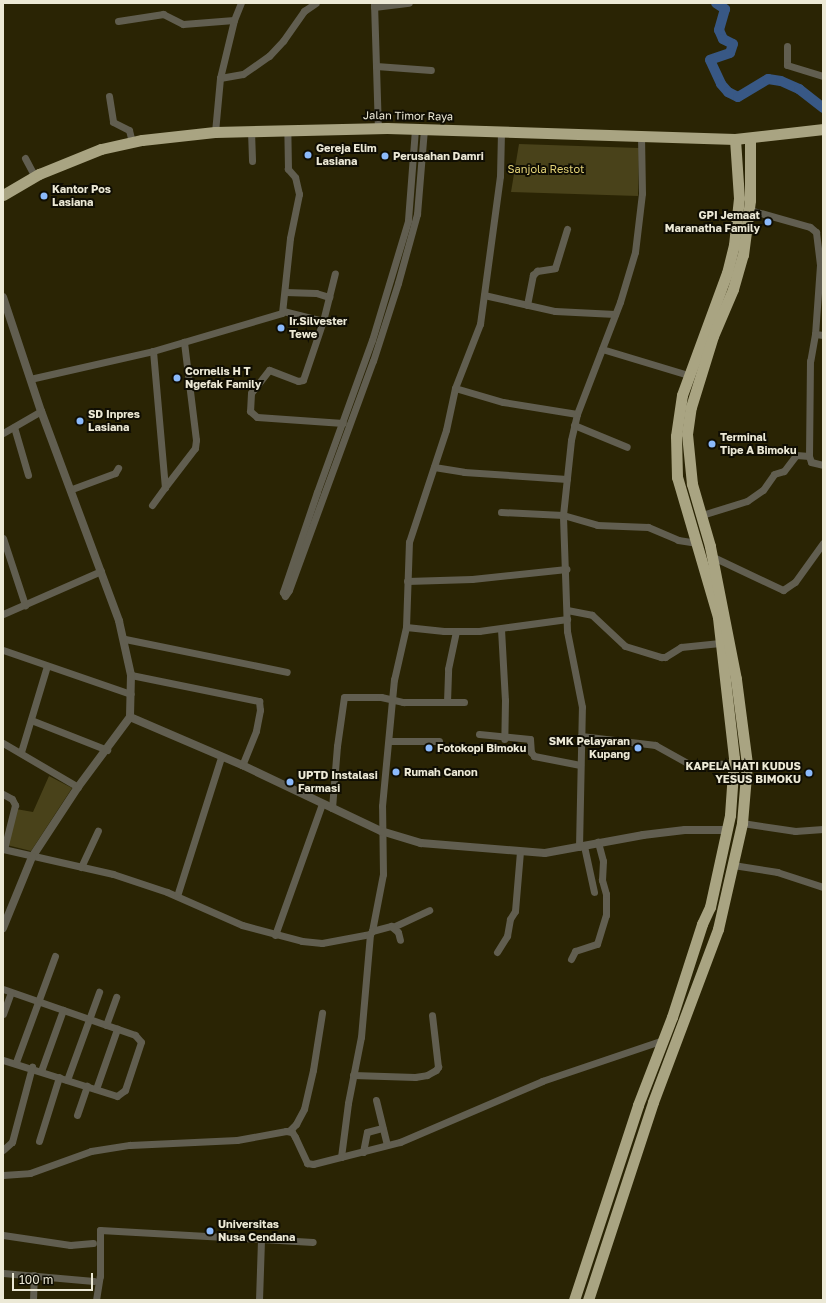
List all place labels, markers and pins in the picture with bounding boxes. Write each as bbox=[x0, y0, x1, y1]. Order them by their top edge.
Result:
place label: Gereja Elim Lasiana bbox=[316, 142, 377, 168]
place label: Perusahan Damri bbox=[393, 149, 484, 163]
marker: Gereja Elim Lasiana bbox=[303, 150, 313, 160]
marker: Perusahan Damri bbox=[380, 151, 390, 161]
place label: Kantor Pos Lasiana bbox=[52, 183, 111, 209]
marker: Kantor Pos Lasiana bbox=[39, 191, 49, 201]
place label: GPI Jemaat Maranatha Family bbox=[665, 209, 760, 235]
marker: GPI Jemaat Maranatha Family bbox=[763, 217, 773, 227]
place label: Ir.Silvester Tewe bbox=[289, 315, 347, 341]
marker: Ir.Silvester Tewe bbox=[276, 323, 286, 333]
place label: Cornelis H T Ngefak Family bbox=[185, 365, 261, 391]
marker: Cornelis H T Ngefak Family bbox=[172, 373, 182, 383]
place label: SD Inpres Lasiana bbox=[88, 408, 140, 434]
marker: SD Inpres Lasiana bbox=[75, 416, 85, 426]
place label: Terminal Tipe A Bimoku bbox=[720, 431, 797, 457]
marker: Terminal Tipe A Bimoku bbox=[707, 439, 717, 449]
place label: SMK Pelayaran Kupang bbox=[549, 735, 630, 761]
place label: Fotokopi Bimoku bbox=[437, 741, 526, 755]
marker: Fotokopi Bimoku bbox=[424, 743, 434, 753]
marker: SMK Pelayaran Kupang bbox=[633, 743, 643, 753]
place label: KAPELA HATI KUDUS YESUS BIMOKU bbox=[685, 760, 801, 786]
place label: Rumah Canon bbox=[404, 765, 478, 779]
marker: Rumah Canon bbox=[391, 767, 401, 777]
marker: KAPELA HATI KUDUS YESUS BIMOKU bbox=[804, 768, 814, 778]
place label: UPTD Instalasi Farmasi bbox=[298, 769, 378, 795]
marker: UPTD Instalasi Farmasi bbox=[285, 777, 295, 787]
place label: Universitas Nusa Cendana bbox=[218, 1218, 295, 1244]
marker: Universitas Nusa Cendana bbox=[205, 1226, 215, 1236]

